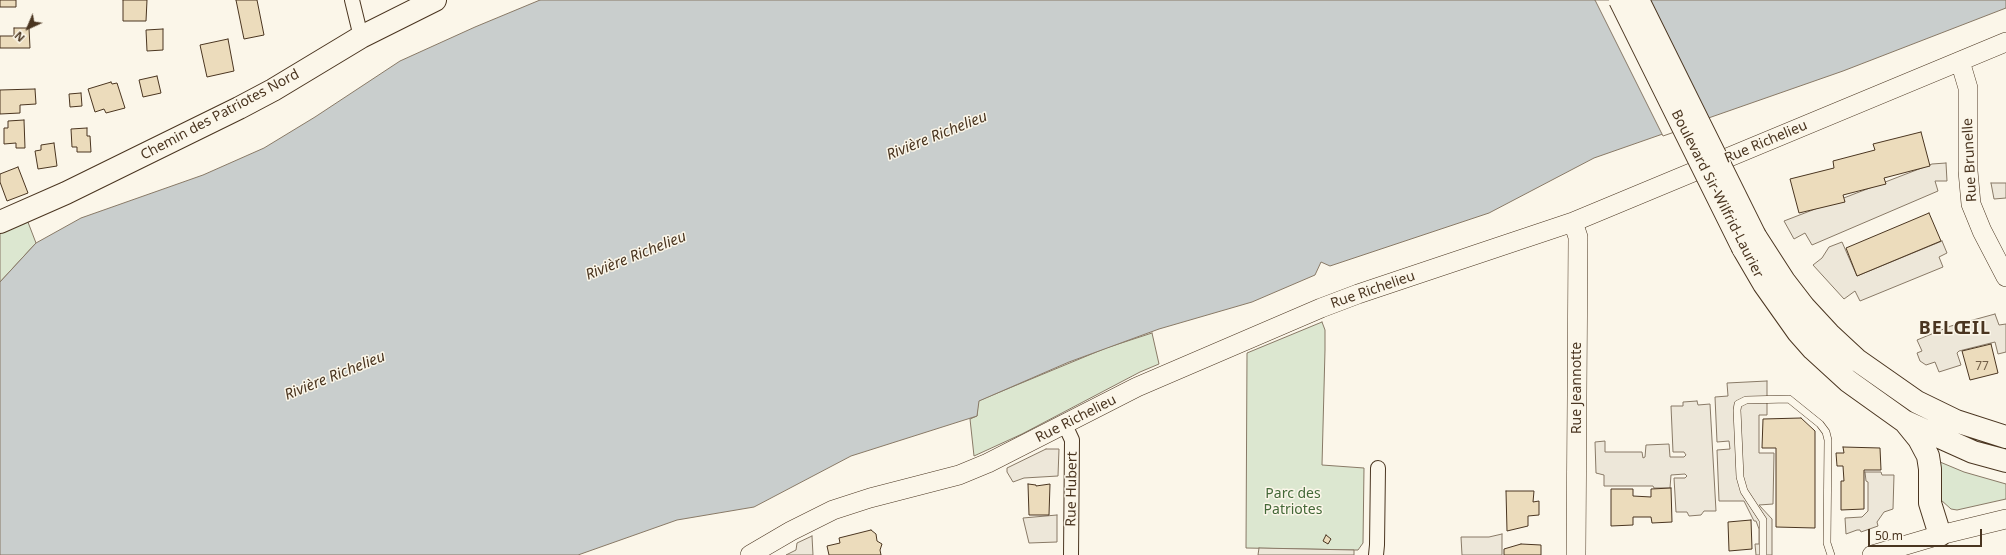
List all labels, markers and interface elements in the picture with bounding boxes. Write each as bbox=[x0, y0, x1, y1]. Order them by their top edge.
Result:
north arrow bbox=[8, 8, 48, 48]
text: N bbox=[11, 28, 28, 46]
street label: Chemin des Patriotes Nord bbox=[138, 66, 302, 164]
street label: Boulevard Sir-Wilfrid-Laurier bbox=[1667, 107, 1767, 281]
water label: Rivière Richelieu bbox=[884, 108, 990, 164]
street label: Rue Richelieu bbox=[1722, 117, 1810, 167]
street label: Rue Brunelle bbox=[1959, 118, 1981, 202]
water label: Rivière Richelieu bbox=[583, 228, 689, 284]
street label: Rue Richelieu bbox=[1329, 268, 1417, 312]
district label: BELŒIL bbox=[1919, 318, 1991, 340]
street label: Rue Jeannotte bbox=[1569, 342, 1585, 434]
water label: Rivière Richelieu bbox=[282, 348, 388, 404]
house number: 77 bbox=[1975, 360, 1989, 374]
street label: Rue Richelieu bbox=[1033, 391, 1119, 447]
street label: Rue Hubert bbox=[1063, 451, 1081, 527]
park label: Parc des Patriotes bbox=[1264, 486, 1322, 518]
scale bar bbox=[1870, 521, 1984, 547]
text: 50 m bbox=[1875, 527, 1903, 544]

